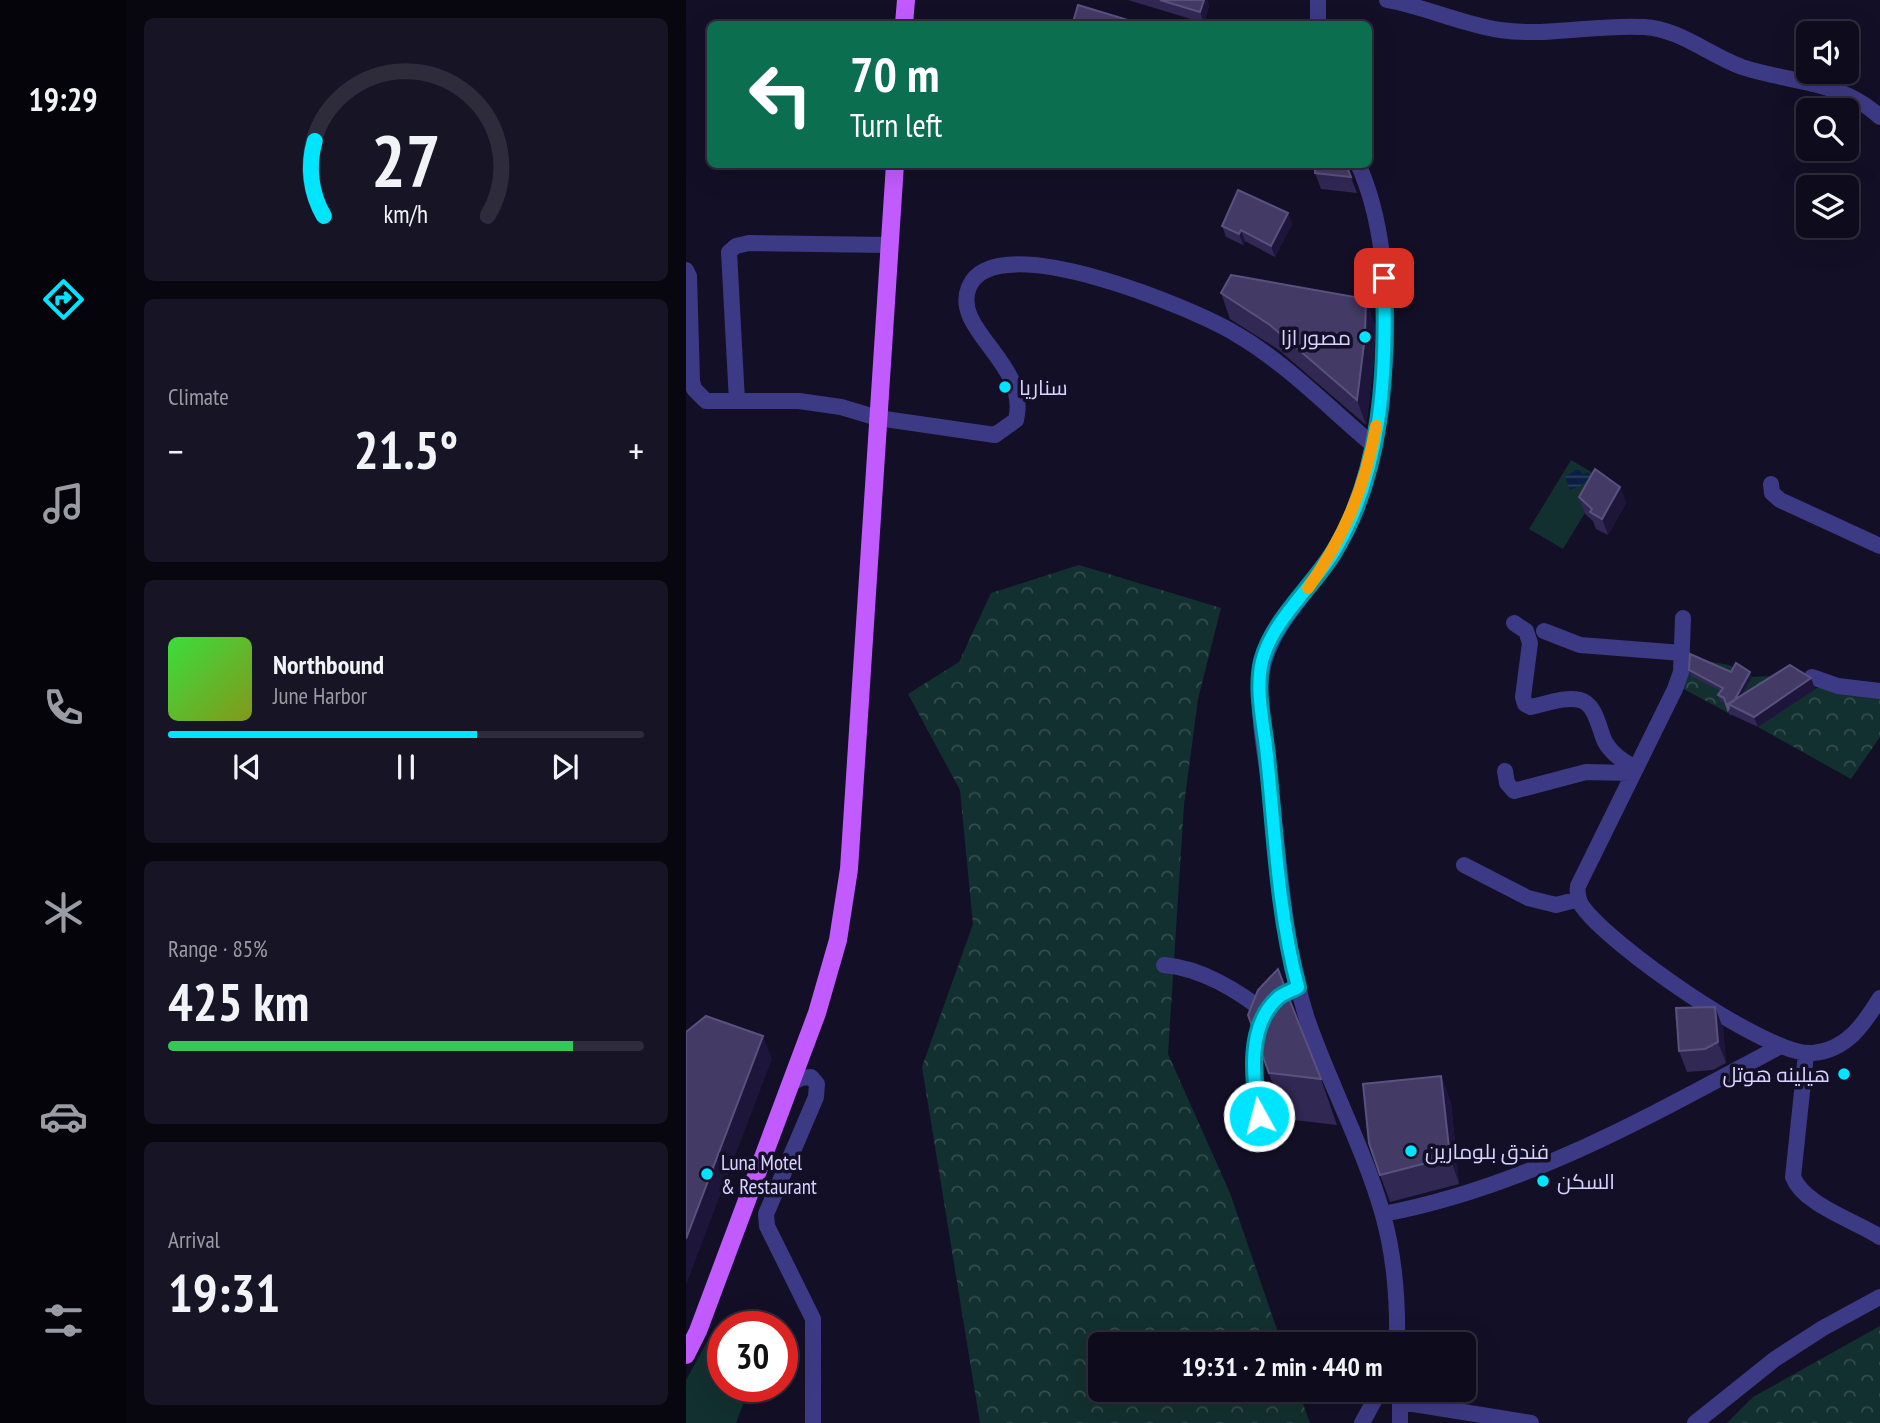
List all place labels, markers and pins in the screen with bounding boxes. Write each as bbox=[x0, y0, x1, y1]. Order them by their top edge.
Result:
pin bbox=[1354, 248, 1414, 308]
place label: مصور ازا bbox=[1281, 324, 1351, 351]
marker: مصور ازا bbox=[1357, 329, 1373, 345]
place label: سناريا bbox=[1019, 374, 1068, 401]
marker: سناريا bbox=[997, 379, 1013, 395]
place label: هيلينه هوتل bbox=[1723, 1061, 1830, 1088]
marker: هيلينه هوتل bbox=[1836, 1066, 1852, 1082]
place label: فندق بلومارين bbox=[1425, 1138, 1549, 1165]
marker: فندق بلومارين bbox=[1403, 1143, 1419, 1159]
place label: Luna Motel & Restaurant bbox=[721, 1149, 817, 1200]
marker: Luna Motel & Restaurant bbox=[699, 1166, 715, 1182]
place label: السكن bbox=[1557, 1168, 1615, 1195]
marker: السكن bbox=[1535, 1173, 1551, 1189]

